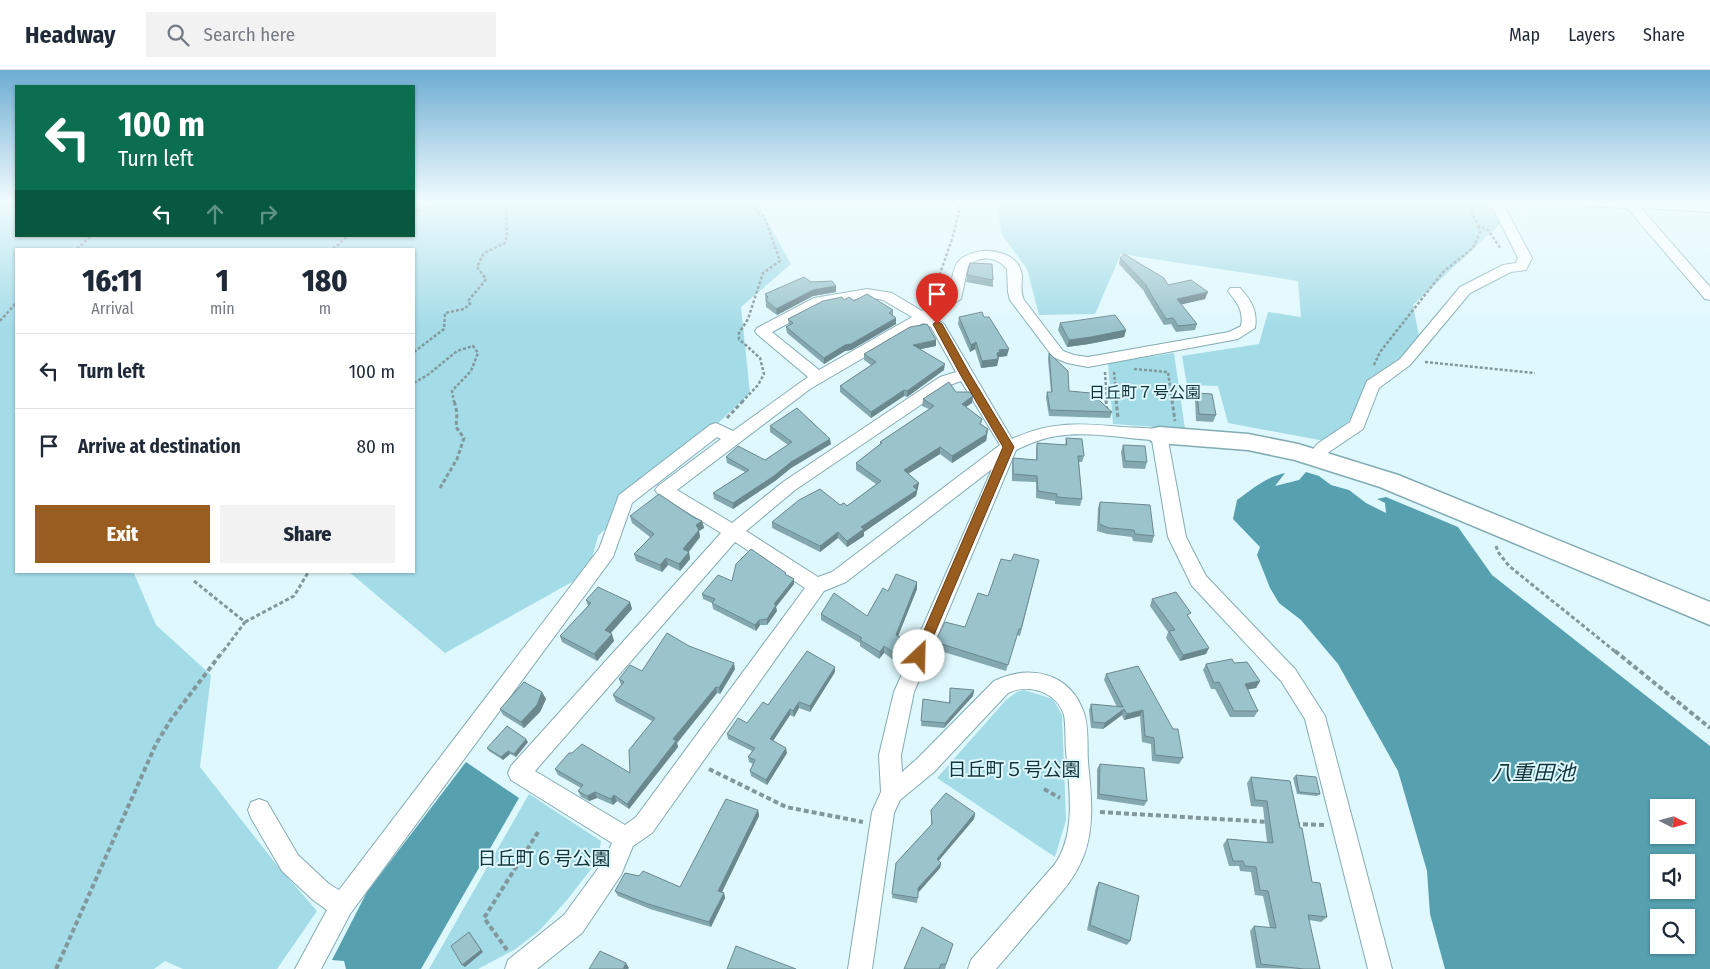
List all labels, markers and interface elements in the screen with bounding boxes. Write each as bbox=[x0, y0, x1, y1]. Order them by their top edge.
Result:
search box bbox=[146, 12, 496, 57]
text: Headway bbox=[25, 21, 116, 49]
icon: search bbox=[164, 21, 192, 49]
text: Search here bbox=[204, 23, 295, 46]
text: Map bbox=[1509, 24, 1540, 46]
text: Layers bbox=[1568, 24, 1615, 46]
text: Share bbox=[1643, 24, 1685, 46]
text: 100 m bbox=[118, 103, 205, 145]
icon: left bbox=[35, 105, 100, 170]
text: Turn left bbox=[118, 145, 194, 172]
icon: left bbox=[148, 200, 176, 228]
icon: ahead bbox=[201, 200, 229, 228]
icon: right bbox=[254, 200, 282, 228]
text: 16:11 bbox=[82, 263, 143, 299]
text: 1 bbox=[216, 263, 229, 299]
text: 180 bbox=[302, 263, 348, 299]
pin bbox=[916, 273, 958, 324]
icon: arrive bbox=[923, 280, 951, 308]
text: Arrival bbox=[91, 299, 134, 318]
text: min bbox=[210, 299, 235, 318]
text: m bbox=[319, 299, 331, 318]
icon: left bbox=[35, 357, 63, 385]
text: Turn left bbox=[78, 360, 145, 383]
text: 100 m bbox=[349, 360, 395, 383]
park label: 日丘町７号公園 bbox=[1089, 383, 1201, 402]
icon: arrive bbox=[35, 432, 63, 460]
text: Arrive at destination bbox=[78, 435, 241, 458]
text: 80 m bbox=[357, 435, 395, 458]
button: Exit bbox=[35, 505, 210, 563]
button: Share bbox=[220, 505, 395, 563]
position arrow bbox=[892, 629, 944, 681]
park label: 日丘町５号公園 bbox=[947, 758, 1081, 781]
water label: 八重田池 bbox=[1491, 760, 1577, 786]
north arrow bbox=[1650, 799, 1695, 844]
map controls bbox=[1650, 799, 1695, 954]
park label: 日丘町６号公園 bbox=[477, 847, 611, 870]
button: sound bbox=[1650, 854, 1695, 899]
button: search bbox=[1650, 909, 1695, 954]

